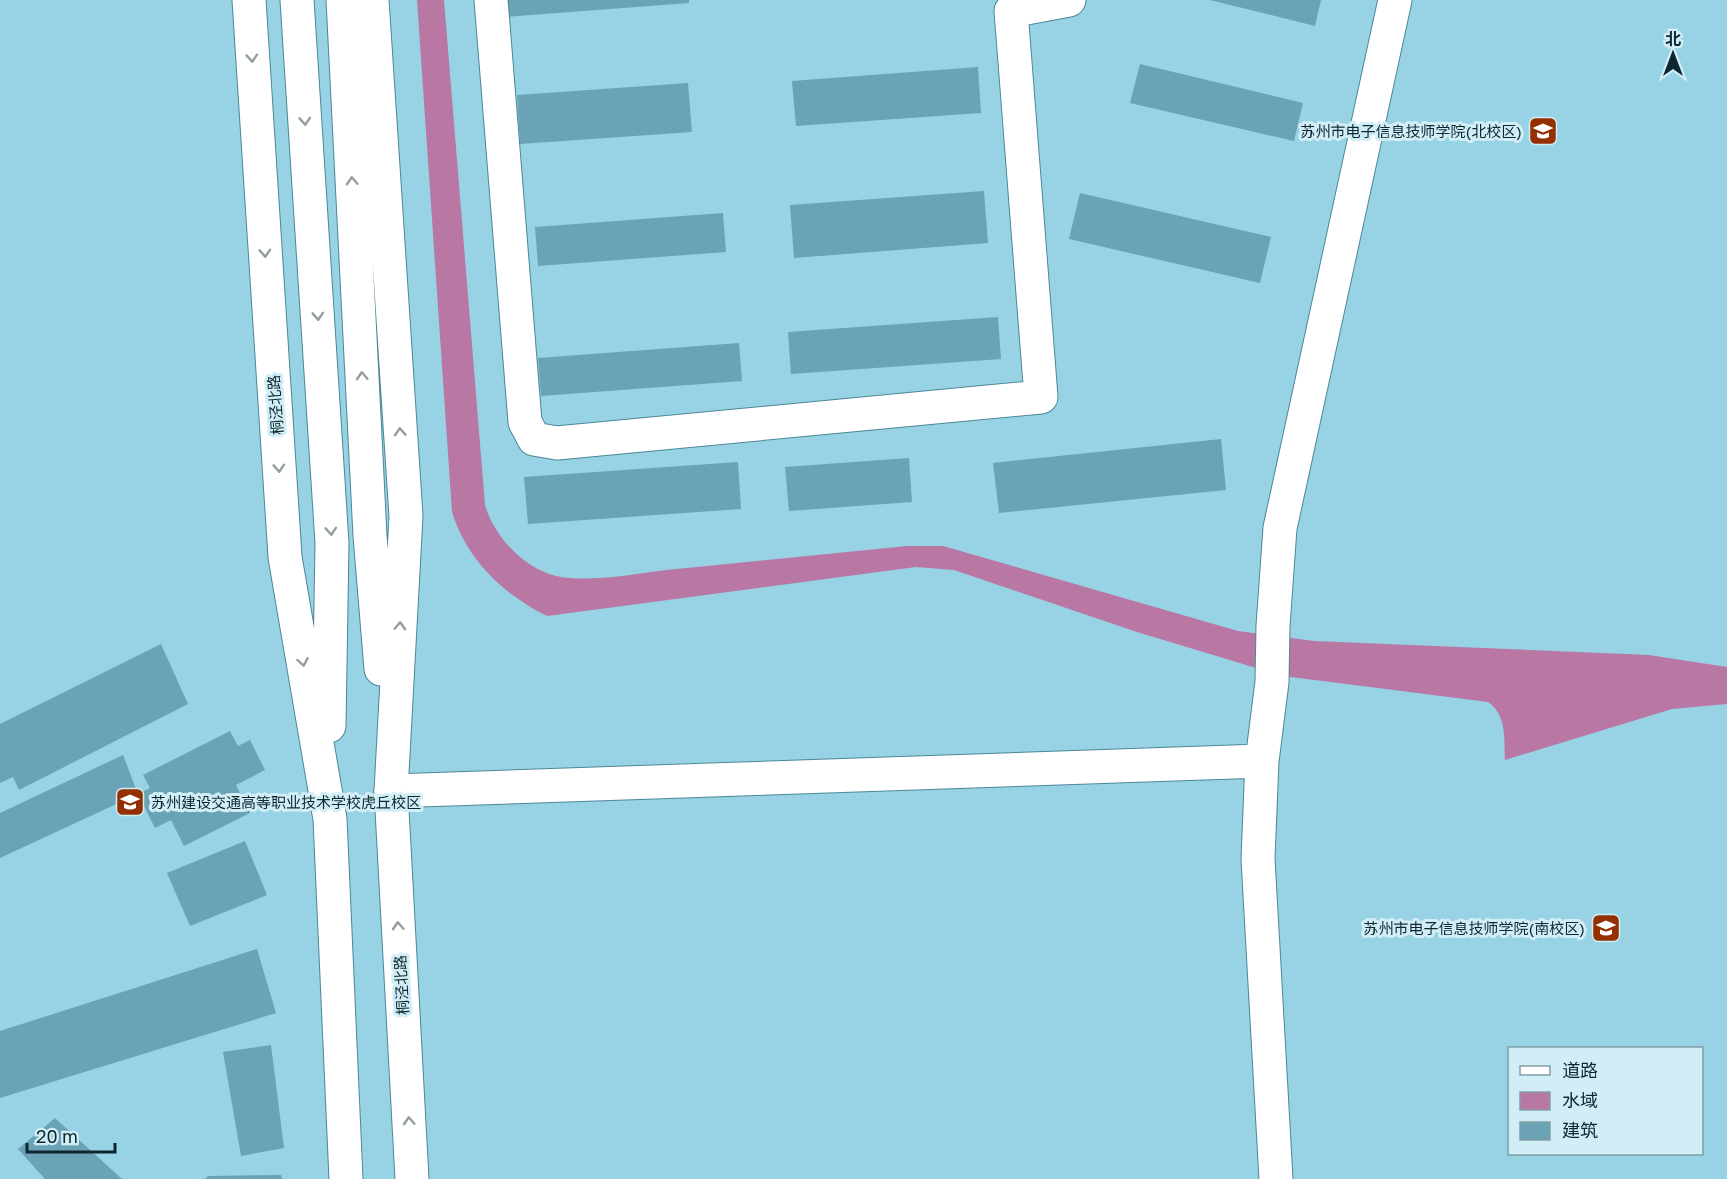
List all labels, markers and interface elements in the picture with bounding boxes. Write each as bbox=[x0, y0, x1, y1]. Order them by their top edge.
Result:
north arrow bbox=[1643, 24, 1703, 84]
text: 北 bbox=[1665, 29, 1681, 49]
one-way arrow bbox=[246, 54, 259, 63]
school or university icon: 苏州市电子信息技师学院(北校区) bbox=[1527, 115, 1559, 147]
one-way arrow bbox=[298, 117, 311, 126]
place label: 苏州市电子信息技师学院(北校区) bbox=[1301, 122, 1522, 140]
one-way arrow bbox=[345, 177, 358, 186]
one-way arrow bbox=[259, 248, 272, 257]
one-way arrow bbox=[311, 311, 324, 320]
one-way arrow bbox=[355, 372, 368, 381]
street label: 桐泾北路 bbox=[264, 374, 286, 436]
one-way arrow bbox=[394, 427, 407, 436]
one-way arrow bbox=[273, 464, 286, 473]
one-way arrow bbox=[325, 527, 338, 536]
one-way arrow bbox=[393, 622, 406, 631]
one-way arrow bbox=[296, 656, 309, 666]
school or university icon: 苏州建设交通高等职业技术学校虎丘校区 bbox=[114, 786, 146, 818]
place label: 苏州建设交通高等职业技术学校虎丘校区 bbox=[151, 793, 421, 811]
school or university icon: 苏州市电子信息技师学院(南校区) bbox=[1590, 912, 1622, 944]
place label: 苏州市电子信息技师学院(南校区) bbox=[1364, 919, 1585, 937]
one-way arrow bbox=[392, 921, 405, 930]
street label: 桐泾北路 bbox=[390, 955, 412, 1015]
legend bbox=[1508, 1047, 1703, 1155]
text: 道路 bbox=[1562, 1059, 1598, 1081]
text: 水域 bbox=[1562, 1089, 1598, 1111]
scale bar bbox=[27, 1116, 116, 1154]
one-way arrow bbox=[402, 1116, 415, 1125]
text: 建筑 bbox=[1562, 1119, 1598, 1141]
text: 20 m bbox=[36, 1125, 78, 1147]

